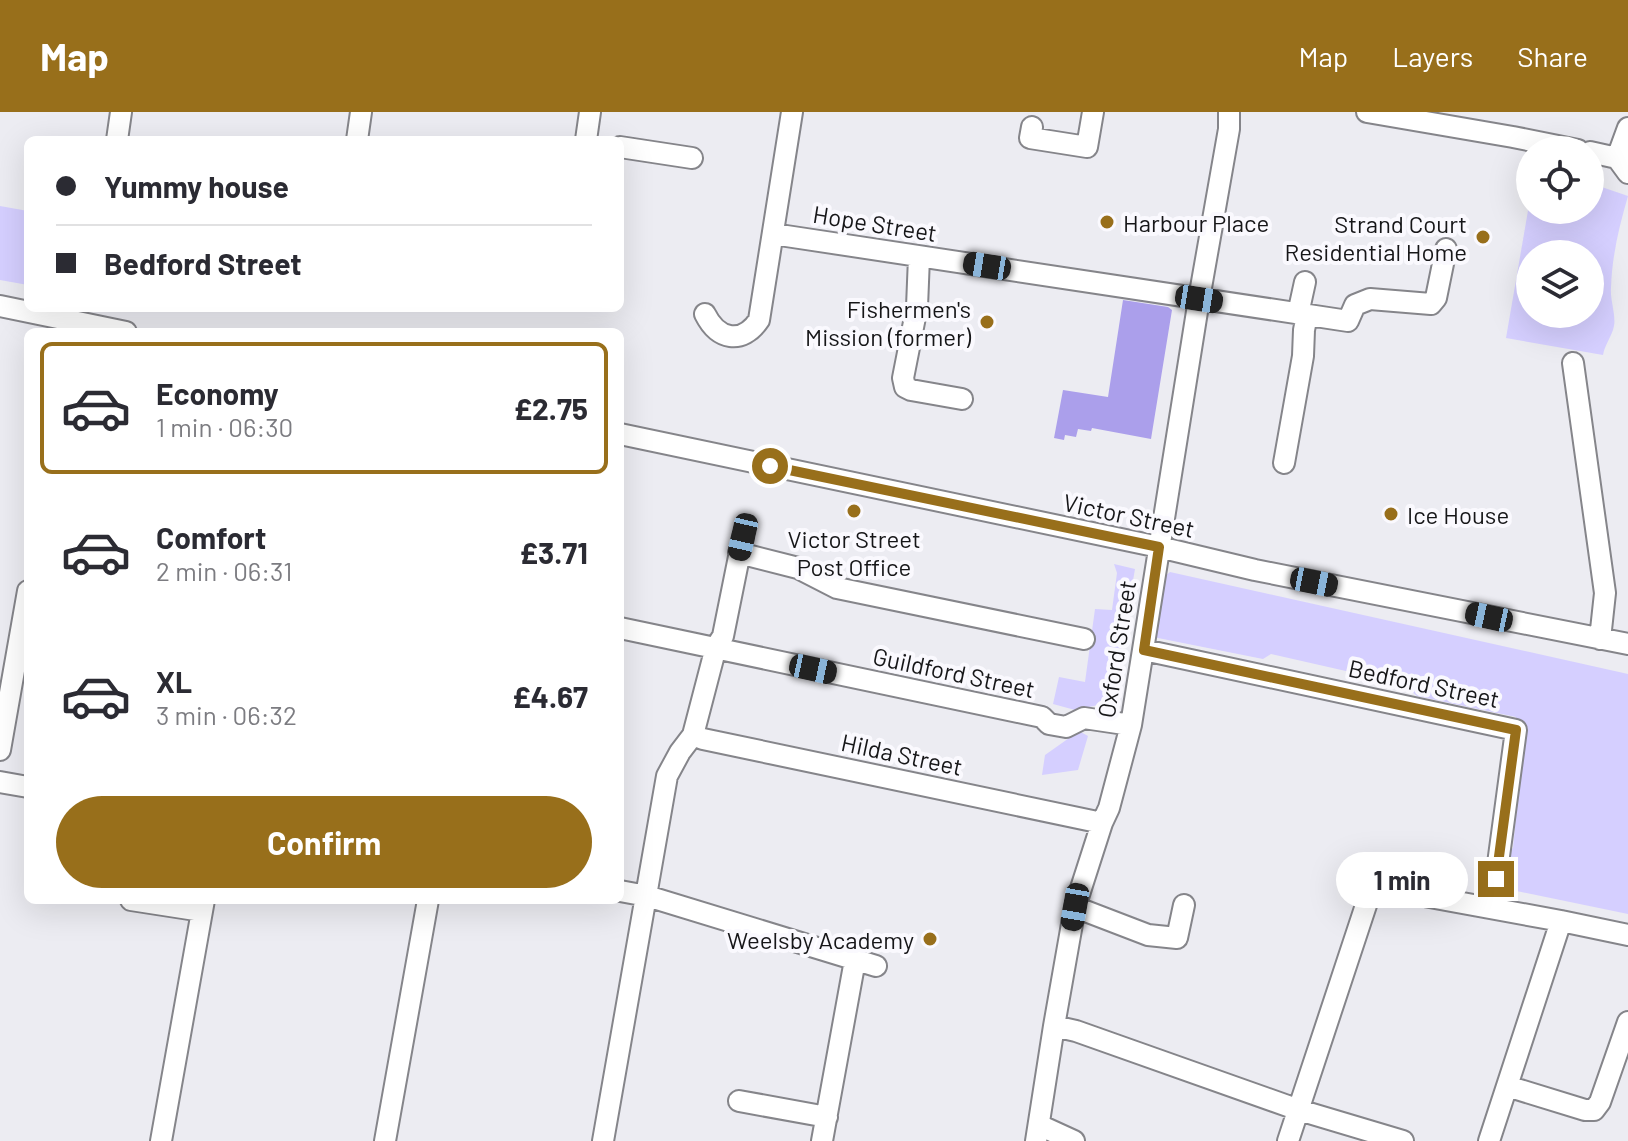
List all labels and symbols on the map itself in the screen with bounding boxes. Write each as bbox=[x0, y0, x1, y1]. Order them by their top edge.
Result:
street label: Hope Street bbox=[811, 199, 939, 247]
place label: Harbour Place bbox=[1123, 208, 1269, 237]
place label: Strand Court Residential Home bbox=[1285, 209, 1467, 266]
marker: Harbour Place bbox=[1098, 213, 1116, 231]
marker: Strand Court Residential Home bbox=[1474, 228, 1492, 246]
car bbox=[961, 250, 1013, 282]
car bbox=[1173, 283, 1225, 315]
place label: Fishermen's Mission (former) bbox=[805, 294, 972, 351]
marker: Fishermen's Mission (former) bbox=[978, 313, 996, 331]
route start bbox=[752, 448, 788, 484]
street label: Victor Street bbox=[1061, 487, 1197, 543]
place label: Ice House bbox=[1407, 500, 1509, 529]
marker: Victor Street Post Office bbox=[845, 502, 863, 520]
marker: Ice House bbox=[1382, 505, 1400, 523]
car bbox=[726, 511, 760, 563]
place label: Victor Street Post Office bbox=[787, 524, 921, 581]
car bbox=[1288, 566, 1340, 598]
street label: Oxford Street bbox=[1091, 578, 1141, 720]
car bbox=[1463, 600, 1515, 634]
street label: Guildford Street bbox=[870, 641, 1038, 703]
car bbox=[787, 652, 839, 686]
street label: Bedford Street bbox=[1346, 653, 1502, 713]
street label: Hilda Street bbox=[839, 727, 965, 781]
callout: 1 min bbox=[1336, 851, 1468, 907]
route end bbox=[1478, 861, 1514, 897]
car bbox=[1059, 881, 1091, 933]
place label: Weelsby Academy bbox=[727, 925, 914, 954]
marker: Weelsby Academy bbox=[921, 930, 939, 948]

